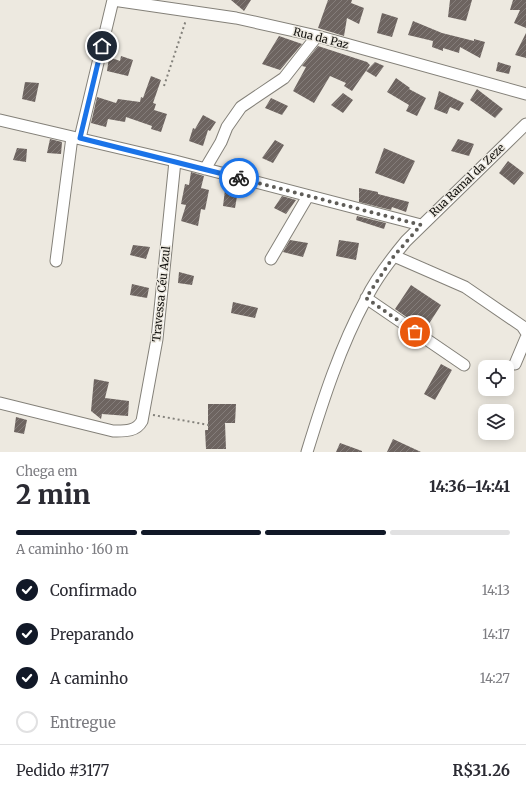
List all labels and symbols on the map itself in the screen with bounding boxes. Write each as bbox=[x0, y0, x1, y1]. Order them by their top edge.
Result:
street label: Rua da Paz bbox=[292, 24, 350, 52]
pin bbox=[85, 29, 119, 63]
street label: Rua Ramal da Zeze bbox=[426, 140, 508, 219]
courier bbox=[219, 158, 259, 198]
street label: Travessa Céu Azul bbox=[149, 245, 173, 343]
pin bbox=[398, 315, 432, 349]

